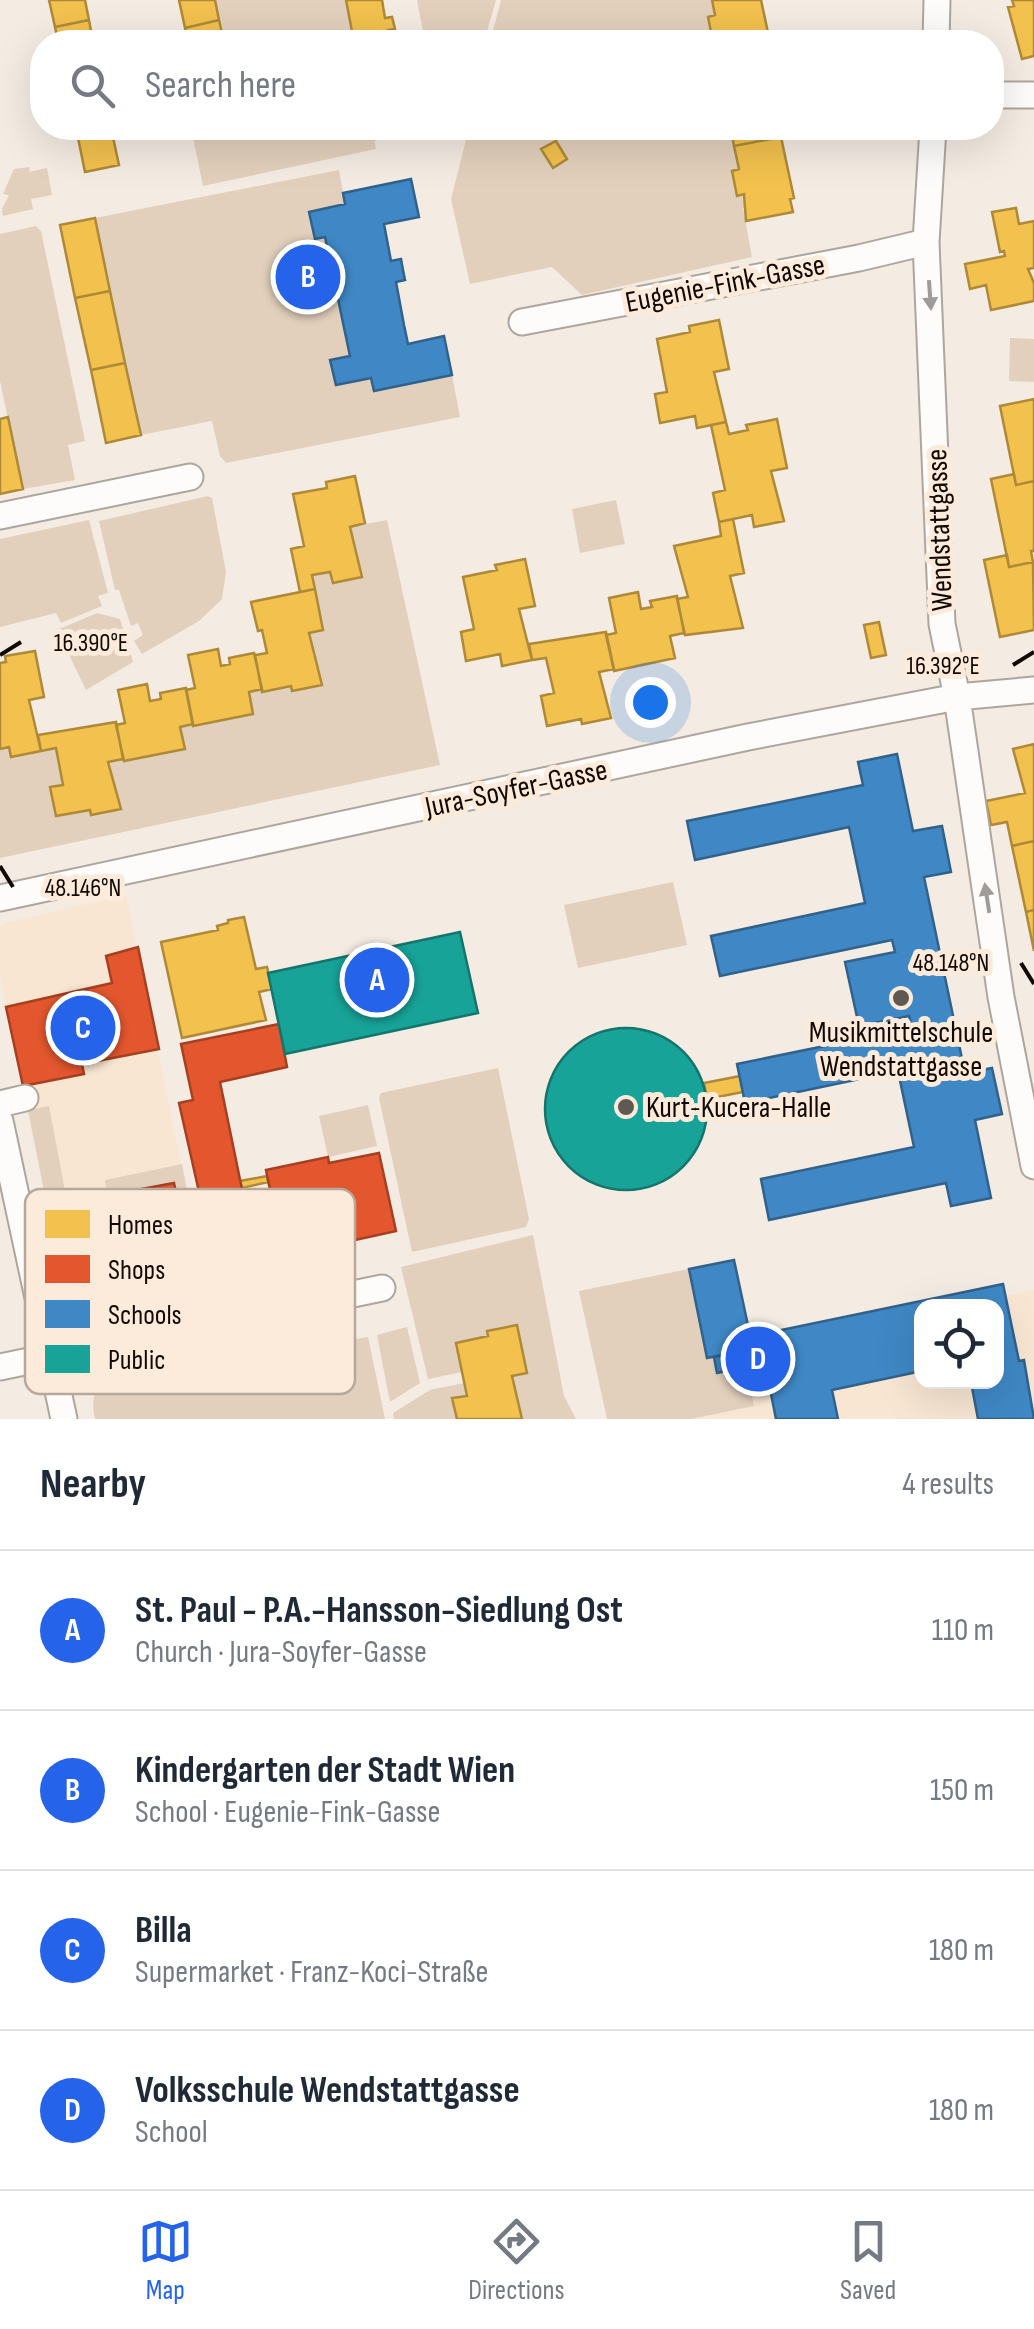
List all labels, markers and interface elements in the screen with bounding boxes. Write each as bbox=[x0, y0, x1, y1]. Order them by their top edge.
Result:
search box bbox=[30, 30, 1004, 140]
icon: search bbox=[65, 58, 120, 113]
text: Search here bbox=[145, 63, 296, 108]
pin: B bbox=[276, 240, 340, 314]
street label: Eugenie-Fink-Gasse bbox=[622, 247, 828, 321]
one-way arrow bbox=[922, 279, 938, 311]
street label: Wendstattgasse bbox=[919, 448, 961, 612]
text: 16.390°E bbox=[54, 628, 128, 659]
text: 16.392°E bbox=[906, 651, 980, 682]
your location bbox=[625, 677, 676, 728]
street label: Jura-Soyfer-Gasse bbox=[421, 752, 611, 826]
text: 48.146°N bbox=[45, 873, 121, 904]
one-way arrow bbox=[978, 881, 994, 913]
pin: A bbox=[344, 942, 410, 1018]
text: 48.148°N bbox=[913, 948, 989, 979]
marker: Musikmittelschule Wendstattgasse bbox=[890, 987, 912, 1009]
pin: C bbox=[51, 990, 116, 1066]
place label: Musikmittelschule Wendstattgasse bbox=[809, 1015, 993, 1085]
place label: Kurt-Kucera-Halle bbox=[646, 1090, 831, 1126]
marker: Kurt-Kucera-Halle bbox=[615, 1096, 637, 1118]
legend bbox=[25, 1189, 355, 1394]
text: Homes bbox=[108, 1209, 173, 1242]
text: Shops bbox=[108, 1254, 165, 1287]
text: Schools bbox=[108, 1299, 182, 1332]
map controls bbox=[914, 1299, 1004, 1389]
button: locate bbox=[914, 1299, 1004, 1389]
pin: D bbox=[726, 1322, 790, 1396]
text: Public bbox=[108, 1344, 165, 1377]
text: Nearby bbox=[40, 1459, 146, 1510]
text: 4 results bbox=[902, 1465, 994, 1504]
text: St. Paul - P.A.-Hansson-Siedlung Ost bbox=[135, 1588, 623, 1633]
text: A bbox=[65, 1611, 80, 1650]
text: 110 m bbox=[932, 1611, 994, 1650]
text: Church · Jura-Soyfer-Gasse bbox=[135, 1633, 427, 1672]
text: Kindergarten der Stadt Wien bbox=[135, 1748, 515, 1793]
text: B bbox=[65, 1771, 80, 1810]
text: 150 m bbox=[930, 1771, 994, 1810]
text: School · Eugenie-Fink-Gasse bbox=[135, 1793, 440, 1832]
text: Billa bbox=[135, 1908, 192, 1953]
text: C bbox=[64, 1931, 81, 1970]
text: 180 m bbox=[929, 1931, 994, 1970]
text: Supermarket · Franz-Koci-Straße bbox=[135, 1953, 488, 1992]
text: Volksschule Wendstattgasse bbox=[135, 2068, 520, 2113]
text: D bbox=[64, 2091, 81, 2130]
text: 180 m bbox=[929, 2091, 994, 2130]
text: School bbox=[135, 2113, 208, 2152]
tab: Map bbox=[138, 2214, 193, 2307]
tab: Directions bbox=[468, 2214, 565, 2307]
tab: Saved bbox=[840, 2214, 896, 2307]

